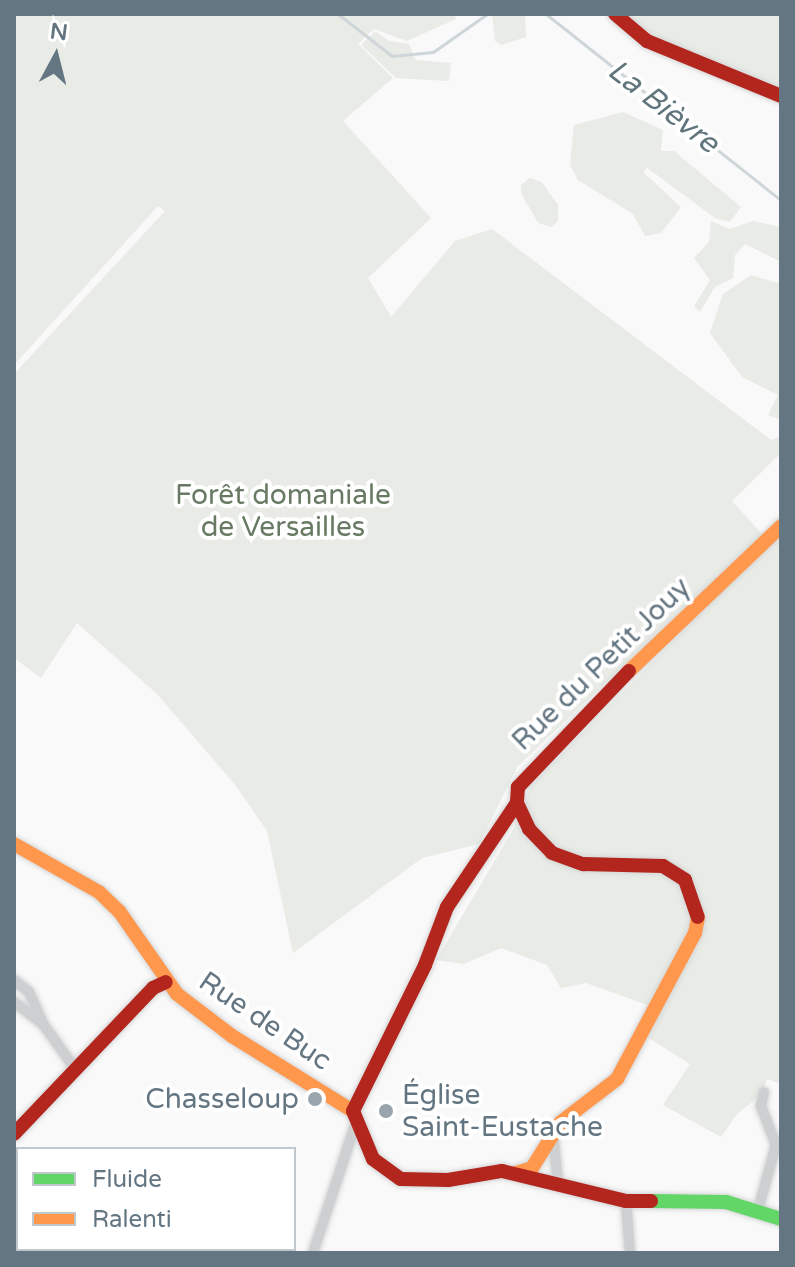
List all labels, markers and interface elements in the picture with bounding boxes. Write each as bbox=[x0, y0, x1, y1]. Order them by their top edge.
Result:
north arrow bbox=[16, 16, 96, 96]
text: N bbox=[49, 18, 69, 46]
water label: La Bièvre bbox=[600, 53, 726, 161]
park label: Forêt domaniale de Versailles bbox=[175, 478, 391, 544]
street label: Rue du Petit Jouy bbox=[505, 571, 697, 757]
street label: Rue de Buc bbox=[193, 965, 337, 1077]
place label: Église Saint-Eustache bbox=[402, 1078, 603, 1144]
place label: Chasseloup bbox=[145, 1082, 299, 1116]
marker: Chasseloup bbox=[306, 1090, 324, 1108]
marker: Église Saint-Eustache bbox=[377, 1102, 395, 1120]
legend bbox=[16, 1147, 296, 1251]
text: Fluide bbox=[92, 1165, 162, 1194]
text: Ralenti bbox=[92, 1205, 172, 1234]

